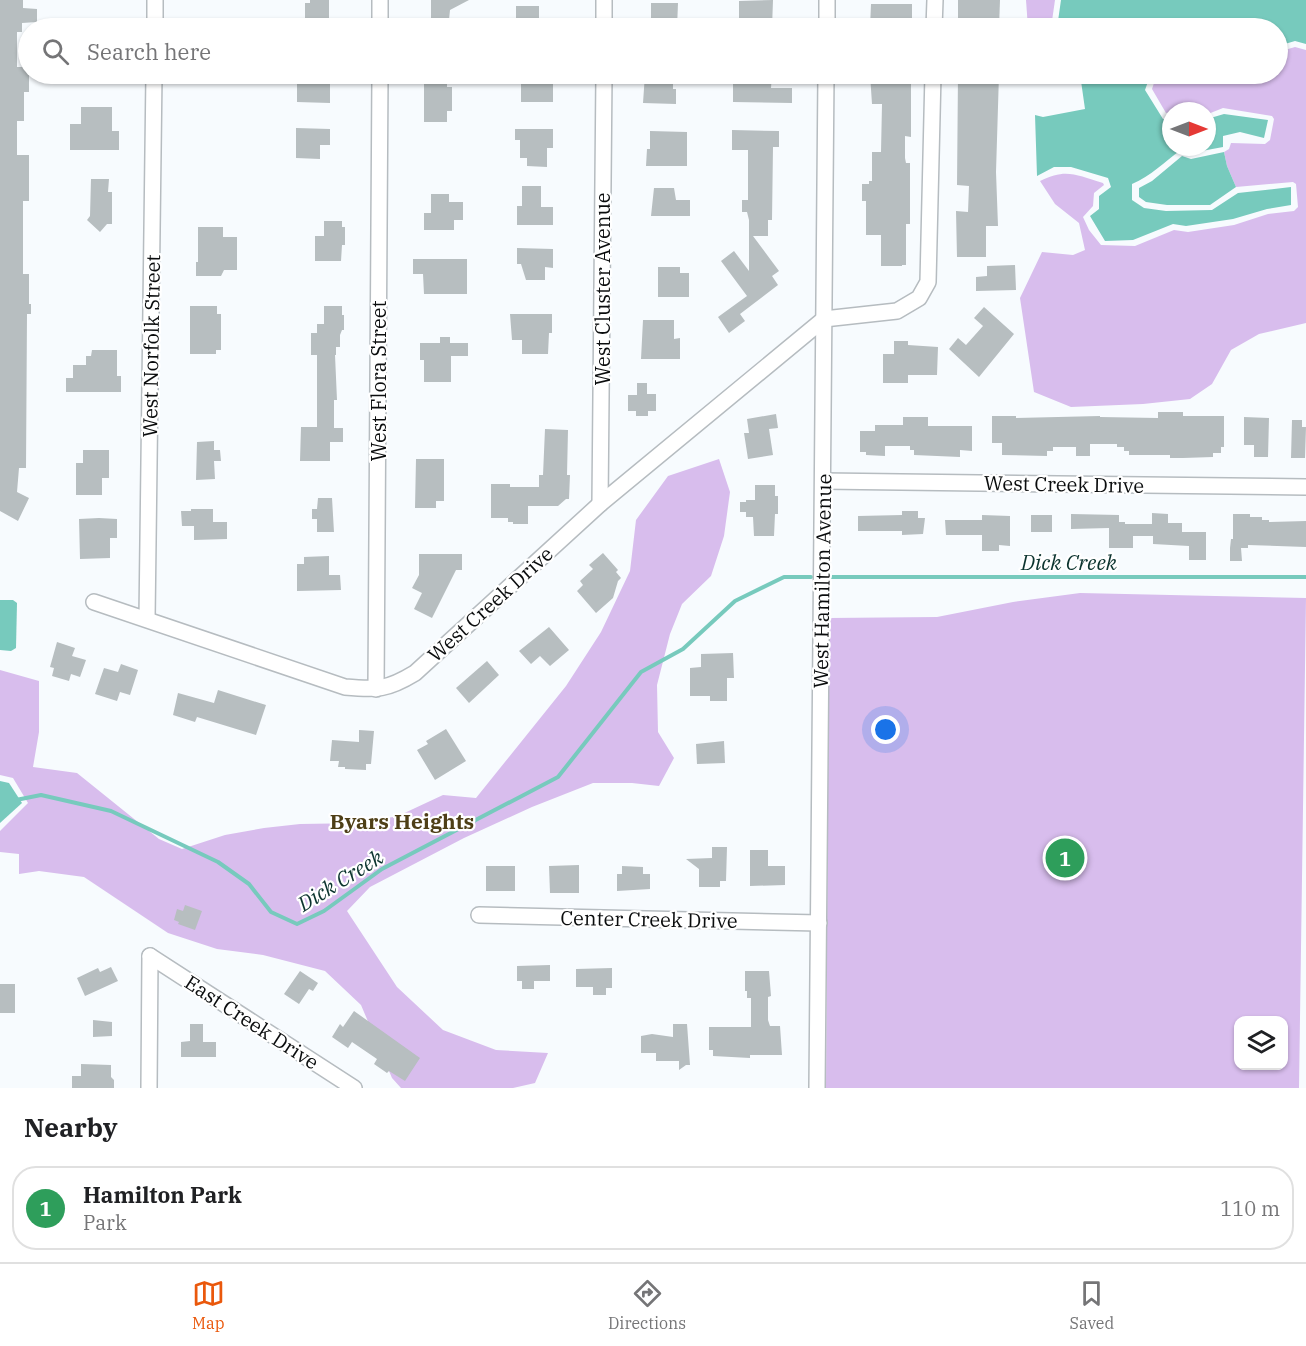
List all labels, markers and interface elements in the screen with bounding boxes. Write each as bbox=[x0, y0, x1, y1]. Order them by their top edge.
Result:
search box bbox=[18, 18, 1288, 84]
icon: search bbox=[39, 35, 72, 68]
text: Search here bbox=[87, 37, 211, 66]
north arrow bbox=[1162, 102, 1216, 156]
street label: West Cluster Avenue bbox=[589, 192, 616, 386]
street label: West Norfolk Street bbox=[136, 254, 166, 438]
street label: West Flora Street bbox=[365, 301, 392, 461]
street label: West Creek Drive bbox=[984, 469, 1144, 499]
street label: West Hamilton Avenue bbox=[807, 473, 837, 689]
street label: West Creek Drive bbox=[421, 540, 559, 668]
water label: Dick Creek bbox=[1020, 548, 1118, 576]
your location bbox=[871, 715, 900, 744]
district label: Byars Heights bbox=[330, 807, 474, 835]
pin: 1 bbox=[1046, 836, 1084, 880]
water label: Dick Creek bbox=[291, 842, 389, 918]
street label: Center Creek Drive bbox=[560, 904, 738, 934]
street label: East Creek Drive bbox=[180, 969, 324, 1075]
map controls bbox=[1234, 1016, 1288, 1070]
button: layers bbox=[1234, 1016, 1288, 1070]
text: Nearby bbox=[24, 1110, 118, 1144]
text: Hamilton Park bbox=[83, 1180, 242, 1209]
text: 1 bbox=[40, 1195, 52, 1222]
text: 110 m bbox=[1220, 1195, 1280, 1222]
text: Park bbox=[83, 1209, 127, 1236]
tab: Map bbox=[192, 1277, 225, 1333]
tab: Directions bbox=[608, 1277, 686, 1333]
tab: Saved bbox=[1069, 1277, 1114, 1333]

